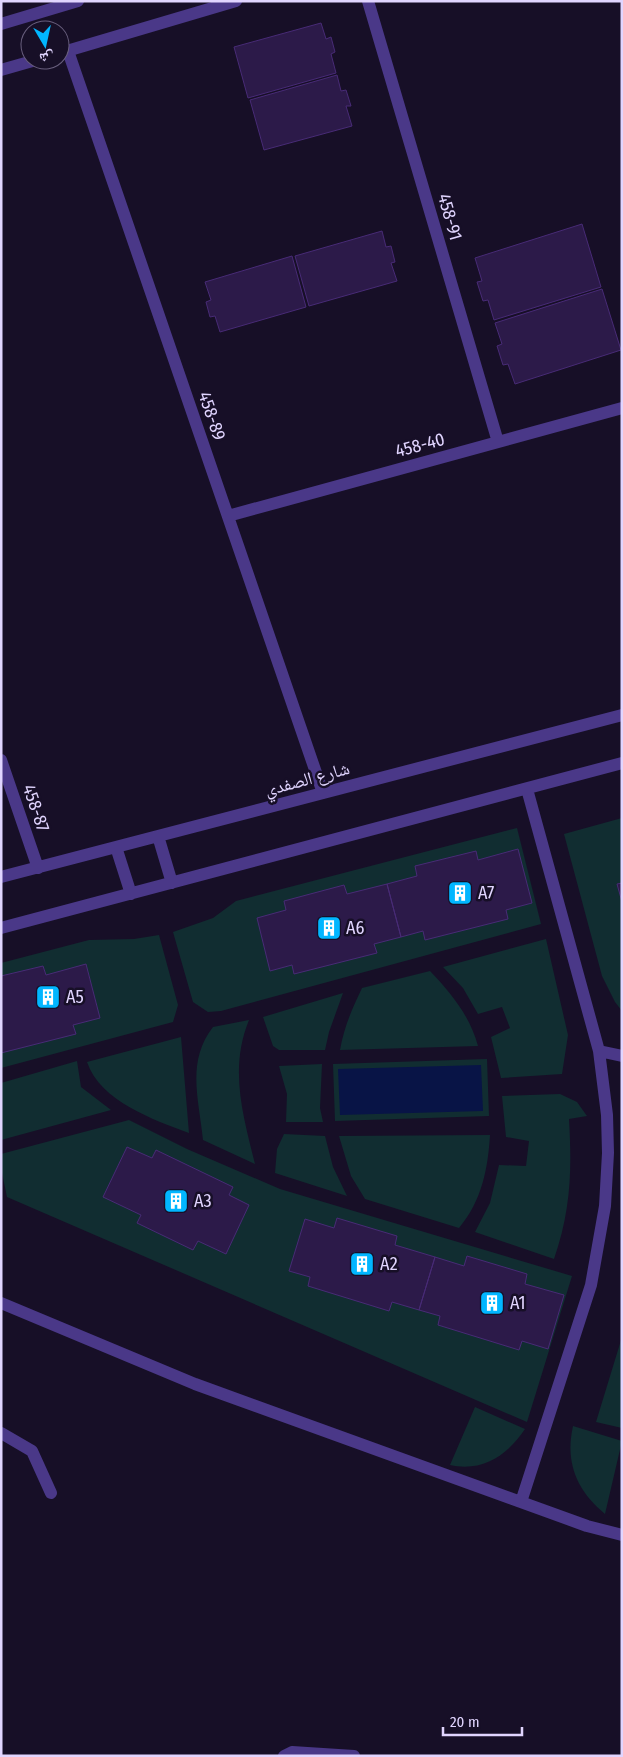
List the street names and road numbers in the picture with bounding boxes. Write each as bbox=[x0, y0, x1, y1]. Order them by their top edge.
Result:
street label: 458-91 bbox=[433, 191, 467, 243]
street label: 458-89 bbox=[193, 389, 231, 443]
street label: 458-40 bbox=[393, 428, 447, 462]
street label: شارع الصفدي bbox=[262, 757, 353, 804]
street label: 458-87 bbox=[18, 781, 54, 835]

